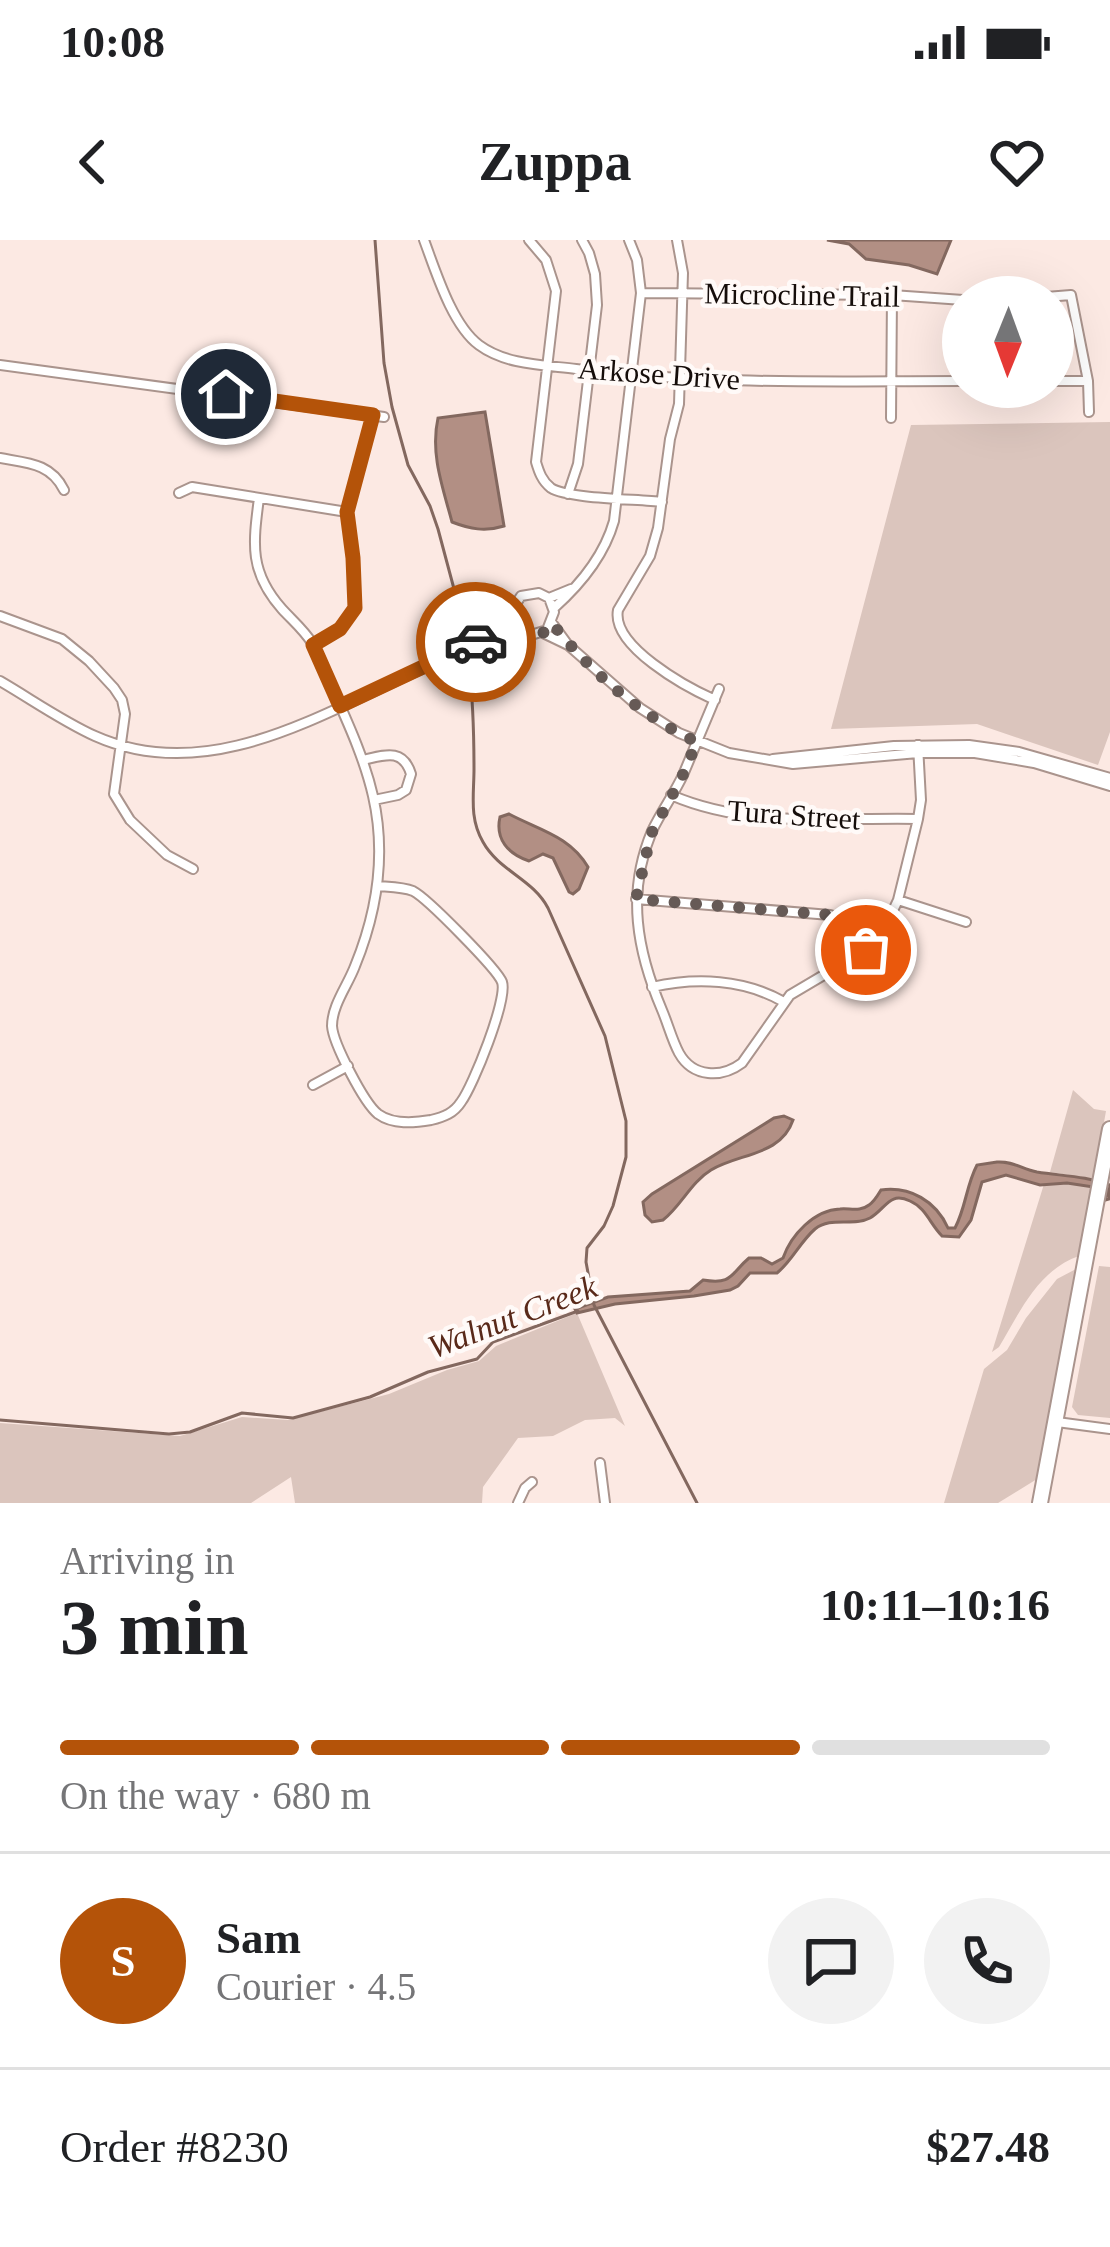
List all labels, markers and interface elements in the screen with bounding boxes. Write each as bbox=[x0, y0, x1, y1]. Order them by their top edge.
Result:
text: 10:08 bbox=[60, 17, 165, 67]
icon: back bbox=[60, 129, 126, 195]
icon: heart bbox=[984, 129, 1050, 195]
text: Zuppa bbox=[478, 132, 632, 192]
street label: Microcline Trail bbox=[704, 276, 900, 313]
north arrow bbox=[942, 276, 1074, 408]
map controls bbox=[942, 276, 1074, 408]
pin bbox=[175, 343, 277, 445]
street label: Arkose Drive bbox=[577, 351, 741, 396]
icon: home bbox=[193, 361, 259, 427]
courier bbox=[416, 582, 536, 702]
icon: car bbox=[443, 609, 509, 675]
street label: Tura Street bbox=[727, 793, 862, 836]
pin bbox=[815, 899, 917, 1001]
icon: bag bbox=[833, 917, 899, 983]
water label: Walnut Creek bbox=[423, 1268, 603, 1366]
text: Arriving in bbox=[60, 1539, 234, 1582]
text: 10:11–10:16 bbox=[820, 1580, 1050, 1630]
text: 3 min bbox=[60, 1584, 249, 1671]
text: On the way · 680 m bbox=[60, 1774, 371, 1817]
button: chat bbox=[768, 1898, 894, 2024]
button: phone bbox=[924, 1898, 1050, 2024]
text: Sam bbox=[216, 1913, 301, 1963]
text: S bbox=[110, 1936, 136, 1986]
text: Courier · 4.5 bbox=[216, 1965, 416, 2008]
text: Order #8230 bbox=[60, 2122, 289, 2172]
text: $27.48 bbox=[926, 2122, 1050, 2172]

